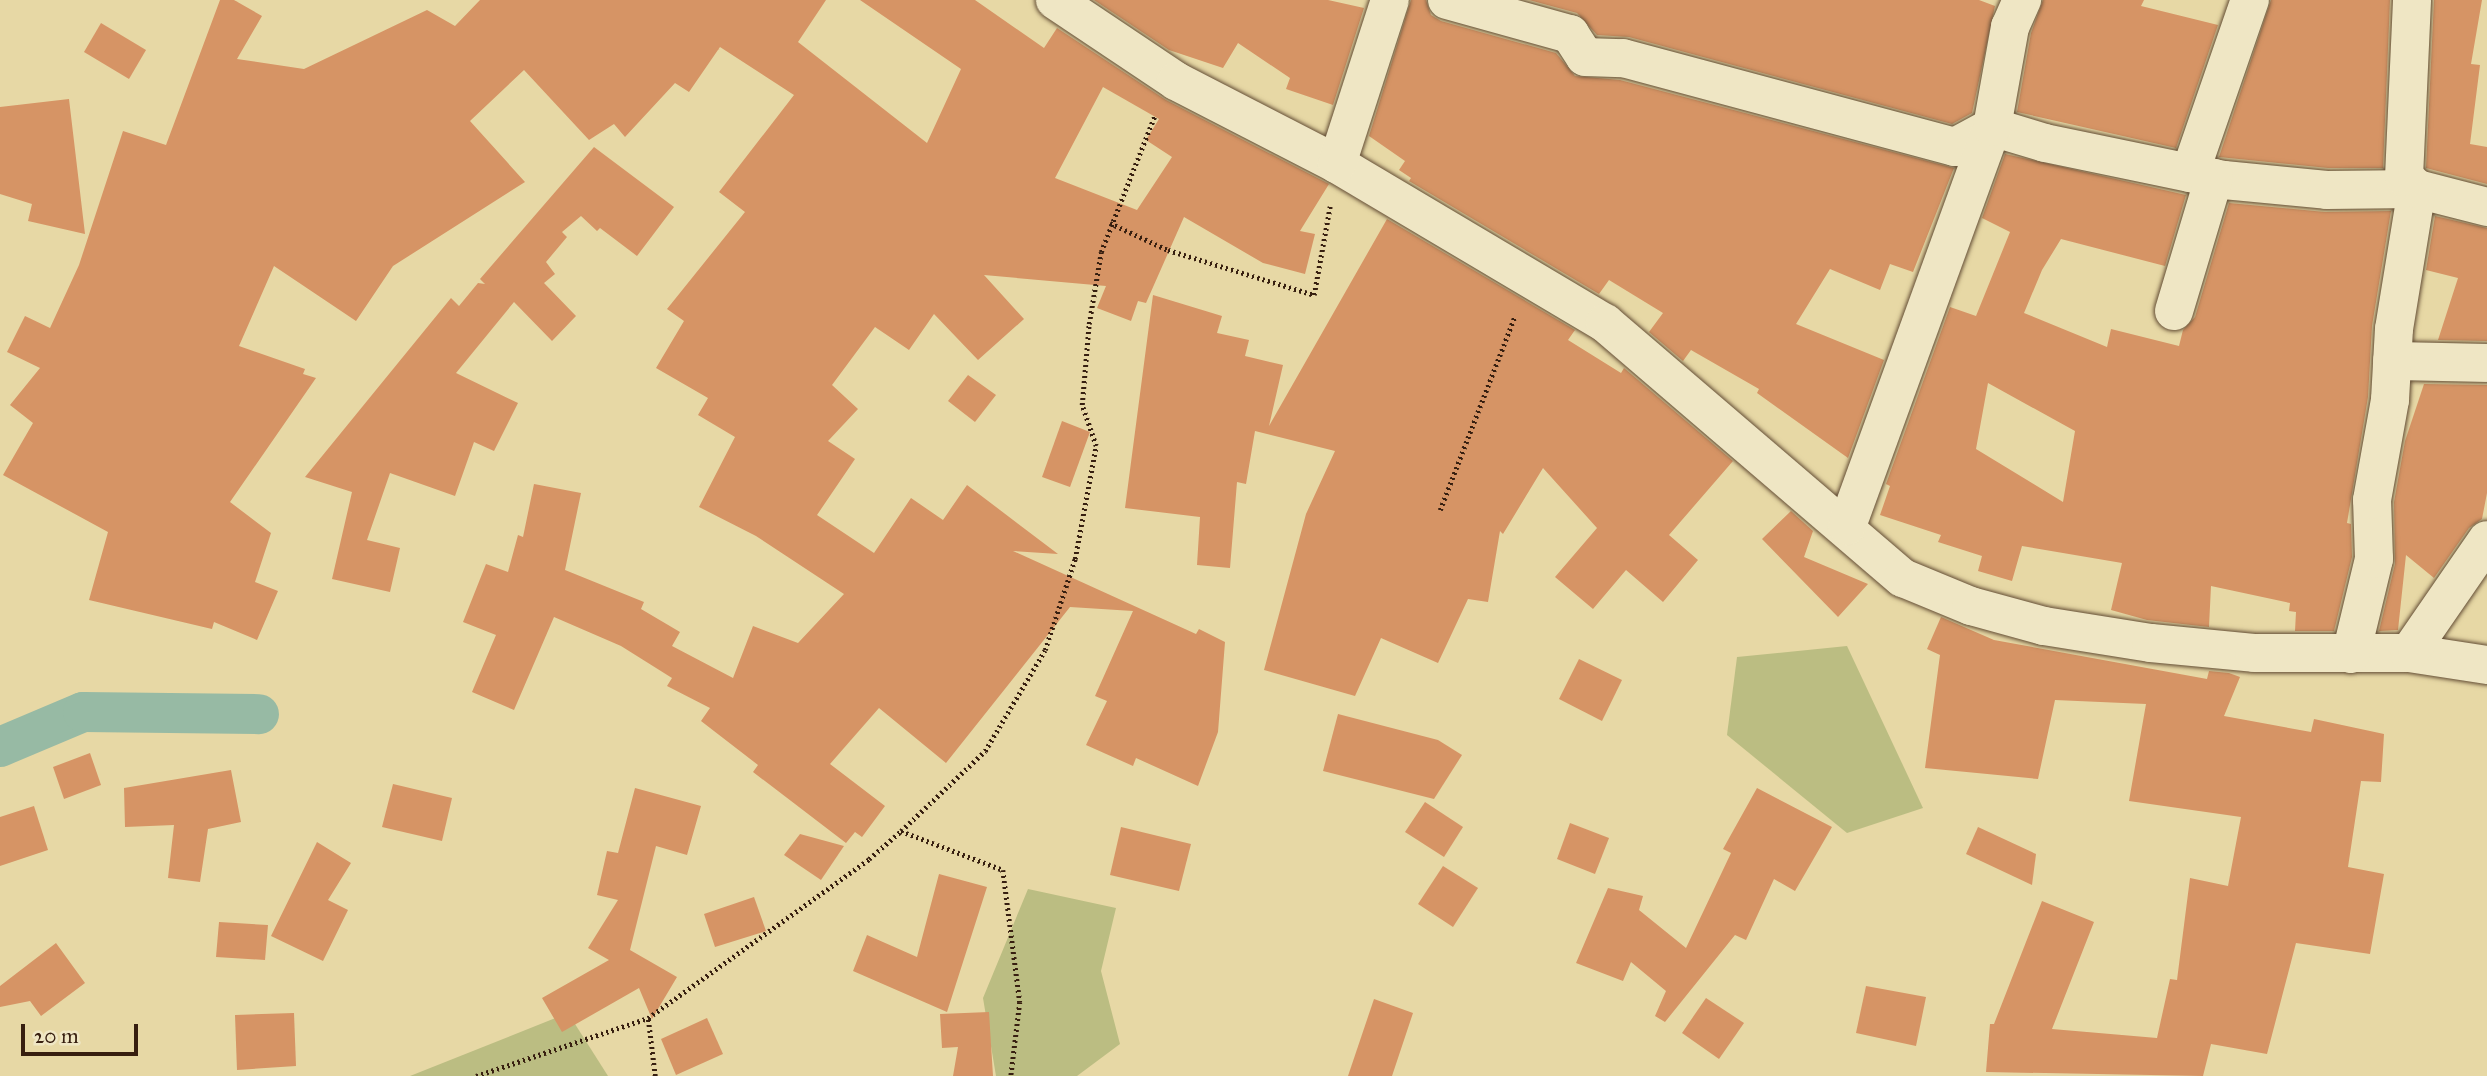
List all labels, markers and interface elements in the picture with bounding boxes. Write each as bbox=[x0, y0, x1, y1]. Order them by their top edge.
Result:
scale bar bbox=[24, 1010, 142, 1054]
text: 20 m bbox=[34, 1023, 79, 1049]

